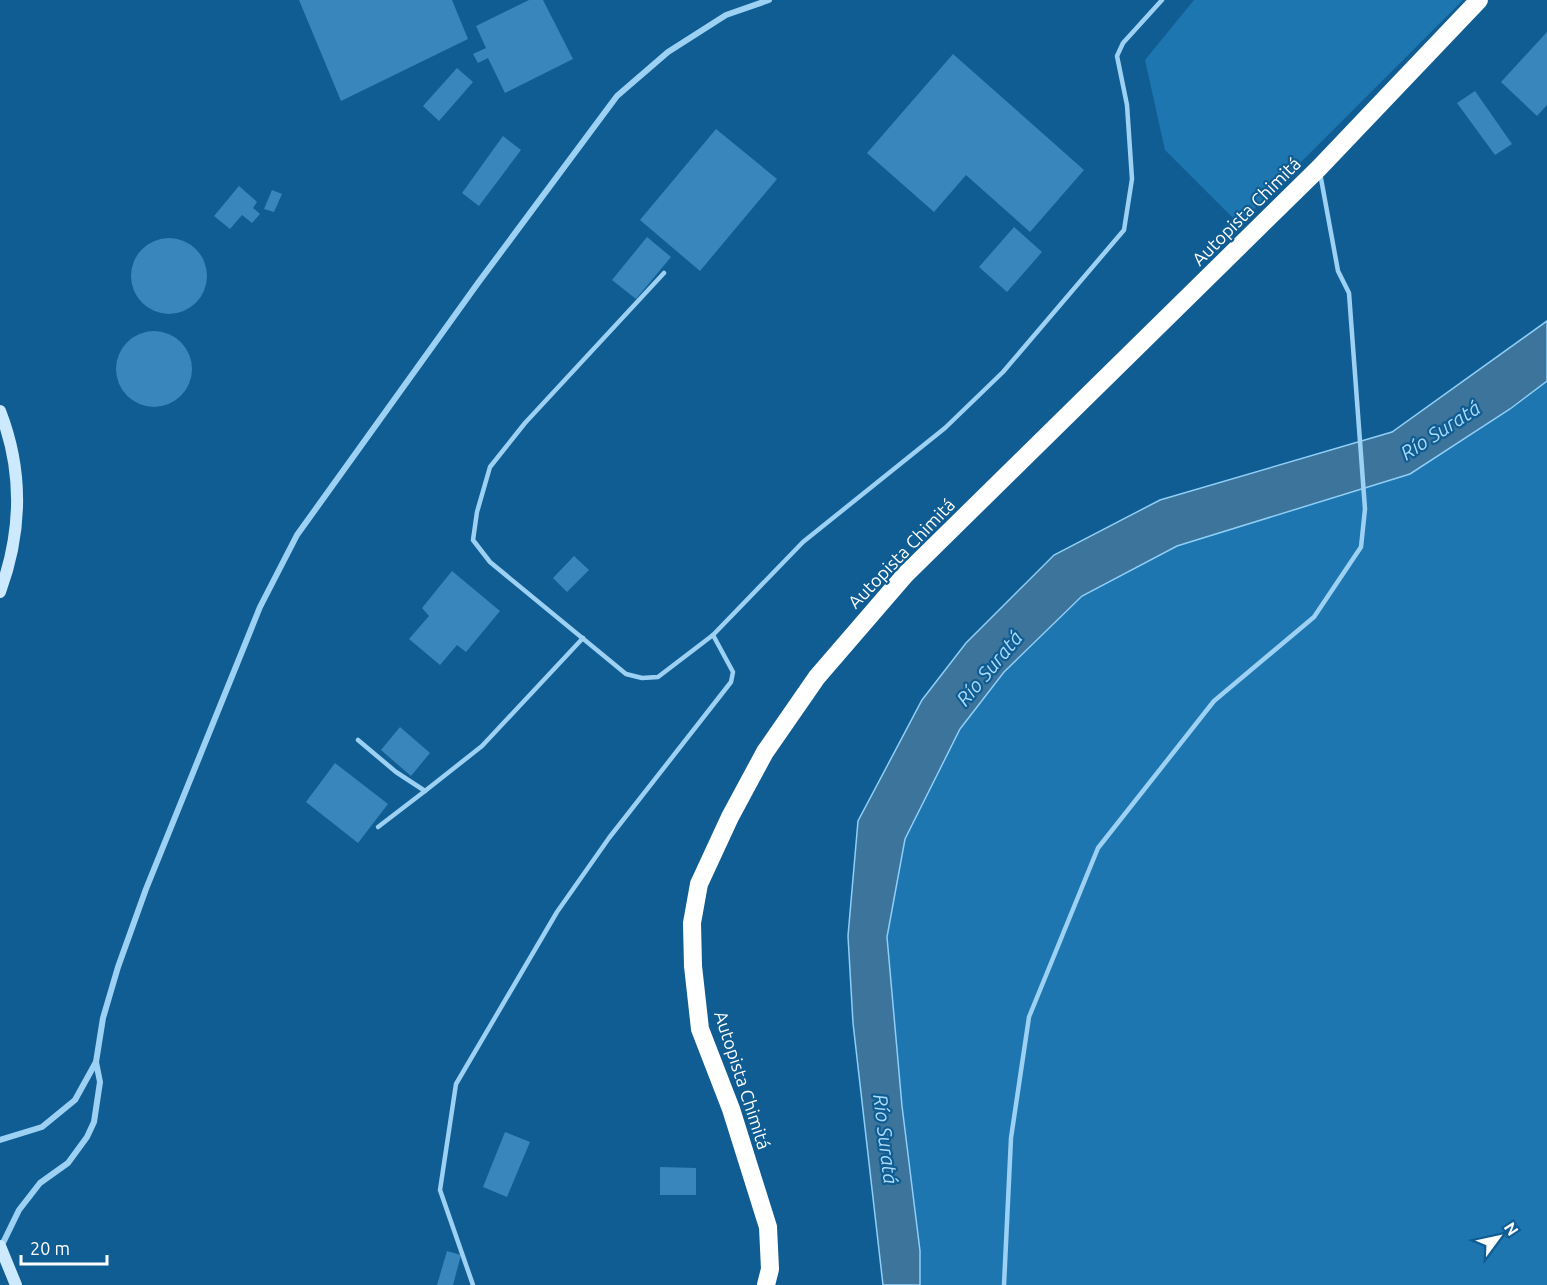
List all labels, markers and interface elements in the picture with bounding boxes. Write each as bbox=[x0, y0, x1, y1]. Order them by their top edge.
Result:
street label: Autopista Chimitá bbox=[1188, 153, 1304, 269]
water label: Río Suratá bbox=[1396, 396, 1484, 464]
street label: Autopista Chimitá bbox=[844, 494, 958, 612]
water label: Río Suratá bbox=[951, 626, 1027, 710]
street label: Autopista Chimitá bbox=[711, 1008, 775, 1152]
water label: Río Suratá bbox=[869, 1093, 903, 1185]
north arrow bbox=[1469, 1207, 1529, 1267]
text: N bbox=[1501, 1219, 1522, 1239]
scale bar bbox=[21, 1228, 106, 1266]
text: 20 m bbox=[30, 1238, 70, 1258]

